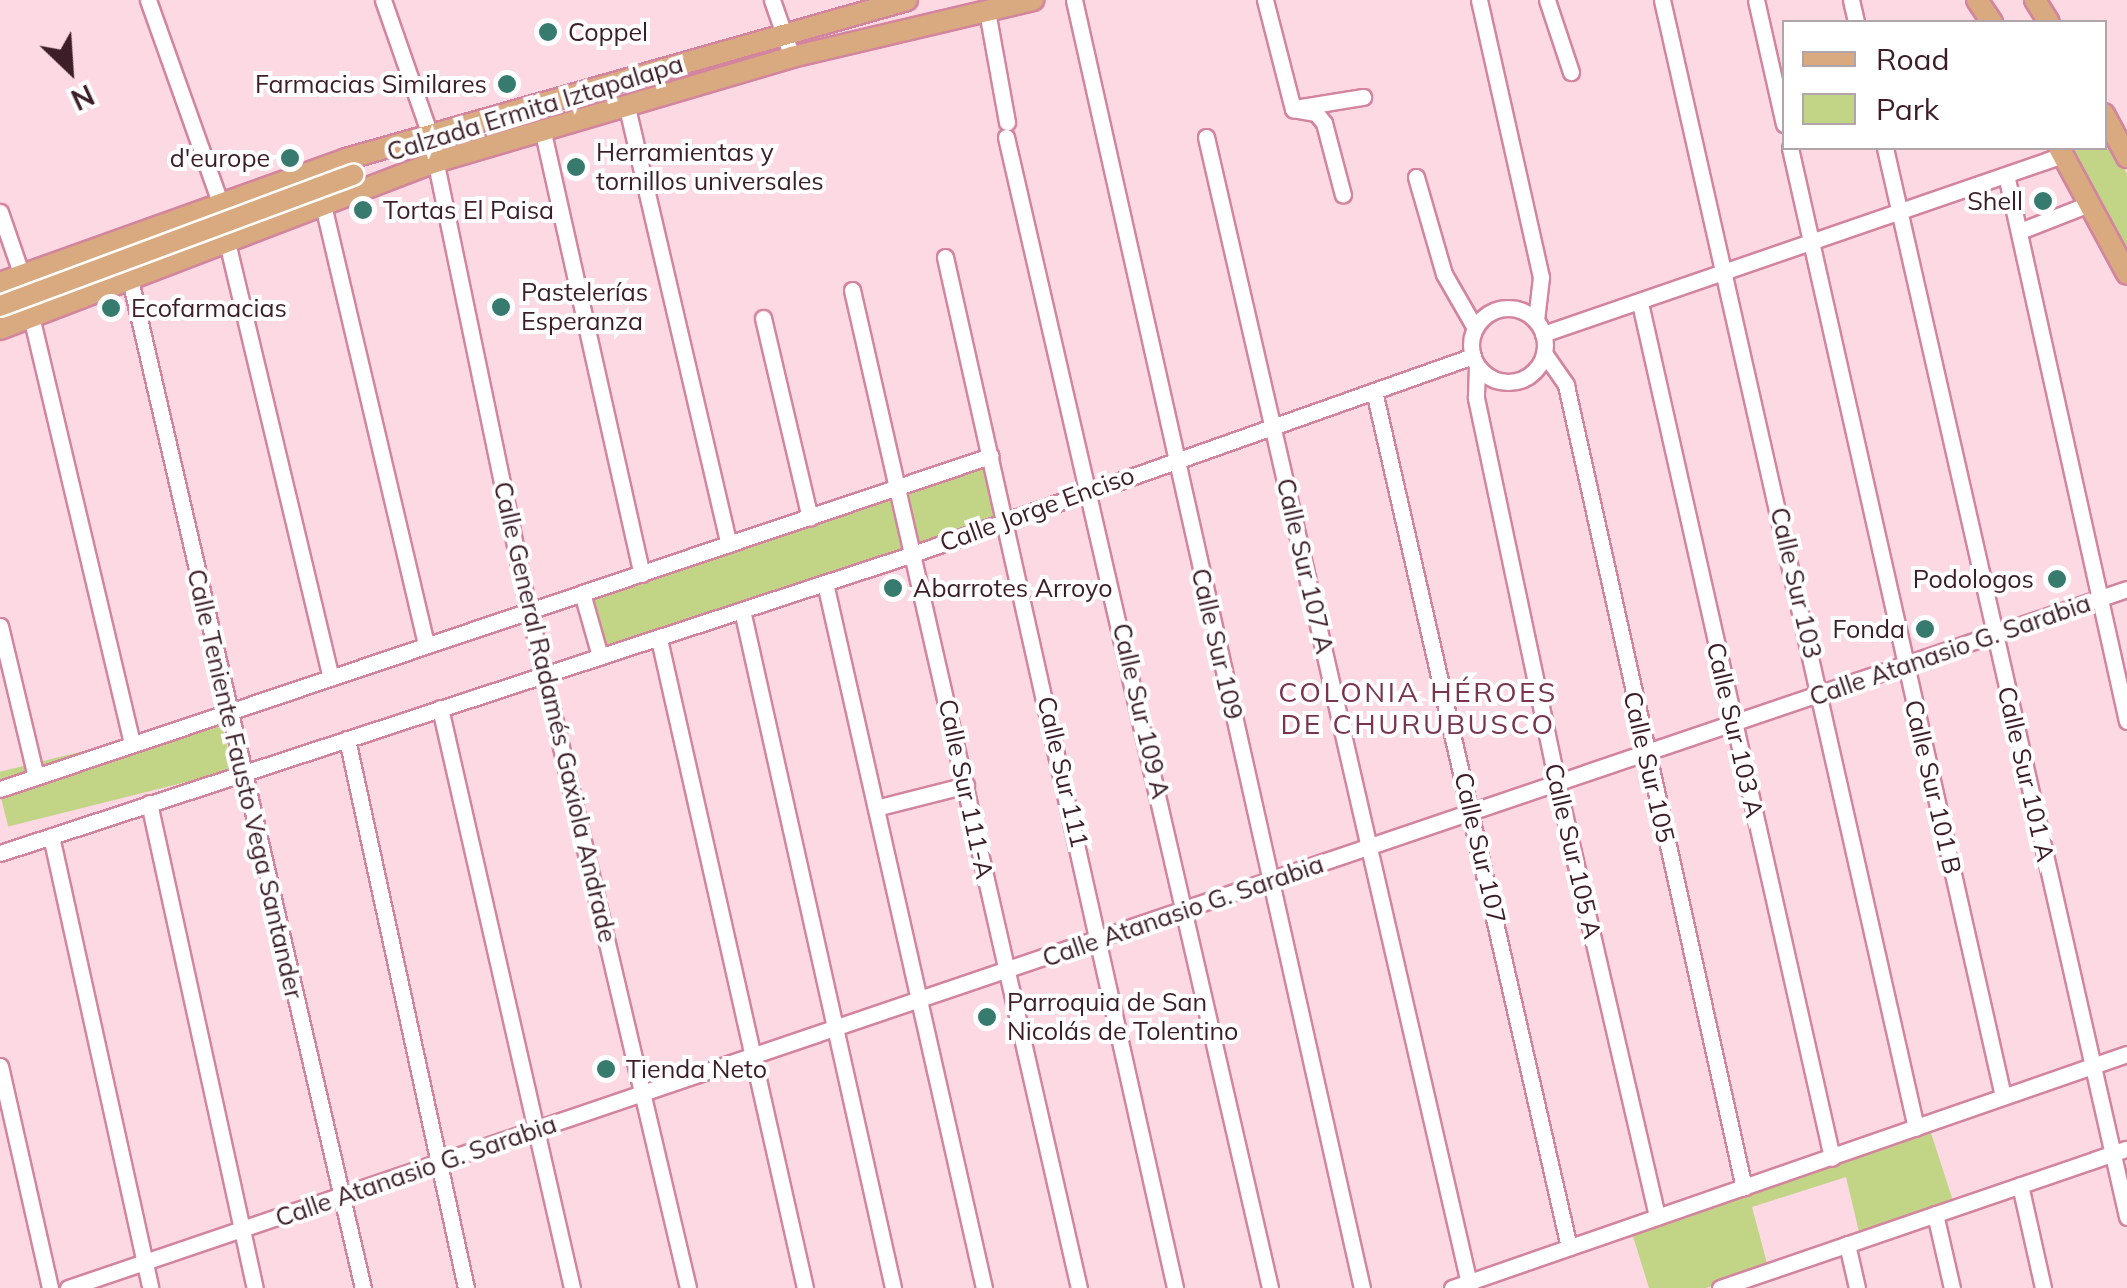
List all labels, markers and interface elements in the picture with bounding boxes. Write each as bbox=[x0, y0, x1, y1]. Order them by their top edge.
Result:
place label: Coppel bbox=[568, 17, 648, 47]
north arrow bbox=[20, 20, 120, 120]
legend bbox=[1782, 20, 2107, 150]
marker: Coppel bbox=[537, 21, 559, 43]
text: Road bbox=[1876, 40, 1950, 78]
street label: Calzada Ermita Iztapalapa bbox=[383, 49, 687, 167]
place label: Farmacias Similares bbox=[255, 69, 487, 99]
marker: Farmacias Similares bbox=[496, 73, 518, 95]
text: N bbox=[66, 77, 100, 118]
text: Park bbox=[1876, 90, 1939, 128]
place label: Herramientas y tornillos universales bbox=[596, 138, 824, 197]
place label: d'europe bbox=[170, 143, 270, 173]
marker: d'europe bbox=[279, 147, 301, 169]
marker: Herramientas y tornillos universales bbox=[565, 156, 587, 178]
place label: Shell bbox=[1967, 186, 2023, 216]
marker: Shell bbox=[2032, 190, 2054, 212]
place label: Tortas El Paisa bbox=[383, 195, 554, 225]
marker: Tortas El Paisa bbox=[352, 199, 374, 221]
place label: Pastelerías Esperanza bbox=[521, 278, 648, 337]
place label: Ecofarmacias bbox=[131, 293, 287, 323]
marker: Pastelerías Esperanza bbox=[490, 296, 512, 318]
marker: Ecofarmacias bbox=[100, 297, 122, 319]
street label: Calle Jorge Enciso bbox=[936, 460, 1138, 558]
street label: Calle Sur 107 A bbox=[1270, 475, 1340, 657]
street label: Calle General Radamés Gaxiola Andrade bbox=[487, 479, 623, 945]
street label: Calle Sur 103 bbox=[1764, 504, 1828, 662]
place label: Podologos bbox=[1913, 564, 2034, 594]
street label: Calle Sur 109 bbox=[1185, 565, 1249, 723]
street label: Calle Teniente Fausto Vega Santander bbox=[181, 566, 309, 1002]
marker: Podologos bbox=[2044, 566, 2070, 592]
place label: Abarrotes Arroyo bbox=[913, 573, 1112, 603]
marker: Abarrotes Arroyo bbox=[882, 577, 904, 599]
street label: Calle Atanasio G. Sarabia bbox=[1806, 588, 2094, 712]
place label: Fonda bbox=[1833, 614, 1905, 644]
marker: Fonda bbox=[1914, 618, 1936, 640]
street label: Calle Sur 109 A bbox=[1106, 620, 1176, 802]
street label: Calle Sur 103 A bbox=[1700, 639, 1770, 821]
district label: COLONIA HÉROES DE CHURUBUSCO bbox=[1278, 675, 1558, 741]
street label: Calle Sur 101 A bbox=[1991, 683, 2061, 865]
street label: Calle Sur 105 bbox=[1617, 688, 1681, 846]
street label: Calle Sur 111 bbox=[1031, 693, 1095, 851]
street label: Calle Sur 111-A bbox=[932, 696, 1000, 882]
street label: Calle Sur 101 B bbox=[1898, 697, 1968, 877]
street label: Calle Sur 105 A bbox=[1538, 760, 1608, 942]
street label: Calle Sur 107 bbox=[1448, 769, 1512, 927]
street label: Calle Atanasio G. Sarabia bbox=[1039, 849, 1327, 973]
place label: Parroquia de San Nicolás de Tolentino bbox=[1007, 988, 1238, 1047]
marker: Parroquia de San Nicolás de Tolentino bbox=[976, 1006, 998, 1028]
place label: Tienda Neto bbox=[626, 1054, 767, 1084]
marker: Tienda Neto bbox=[595, 1058, 617, 1080]
street label: Calle Atanasio G. Sarabia bbox=[272, 1109, 560, 1233]

